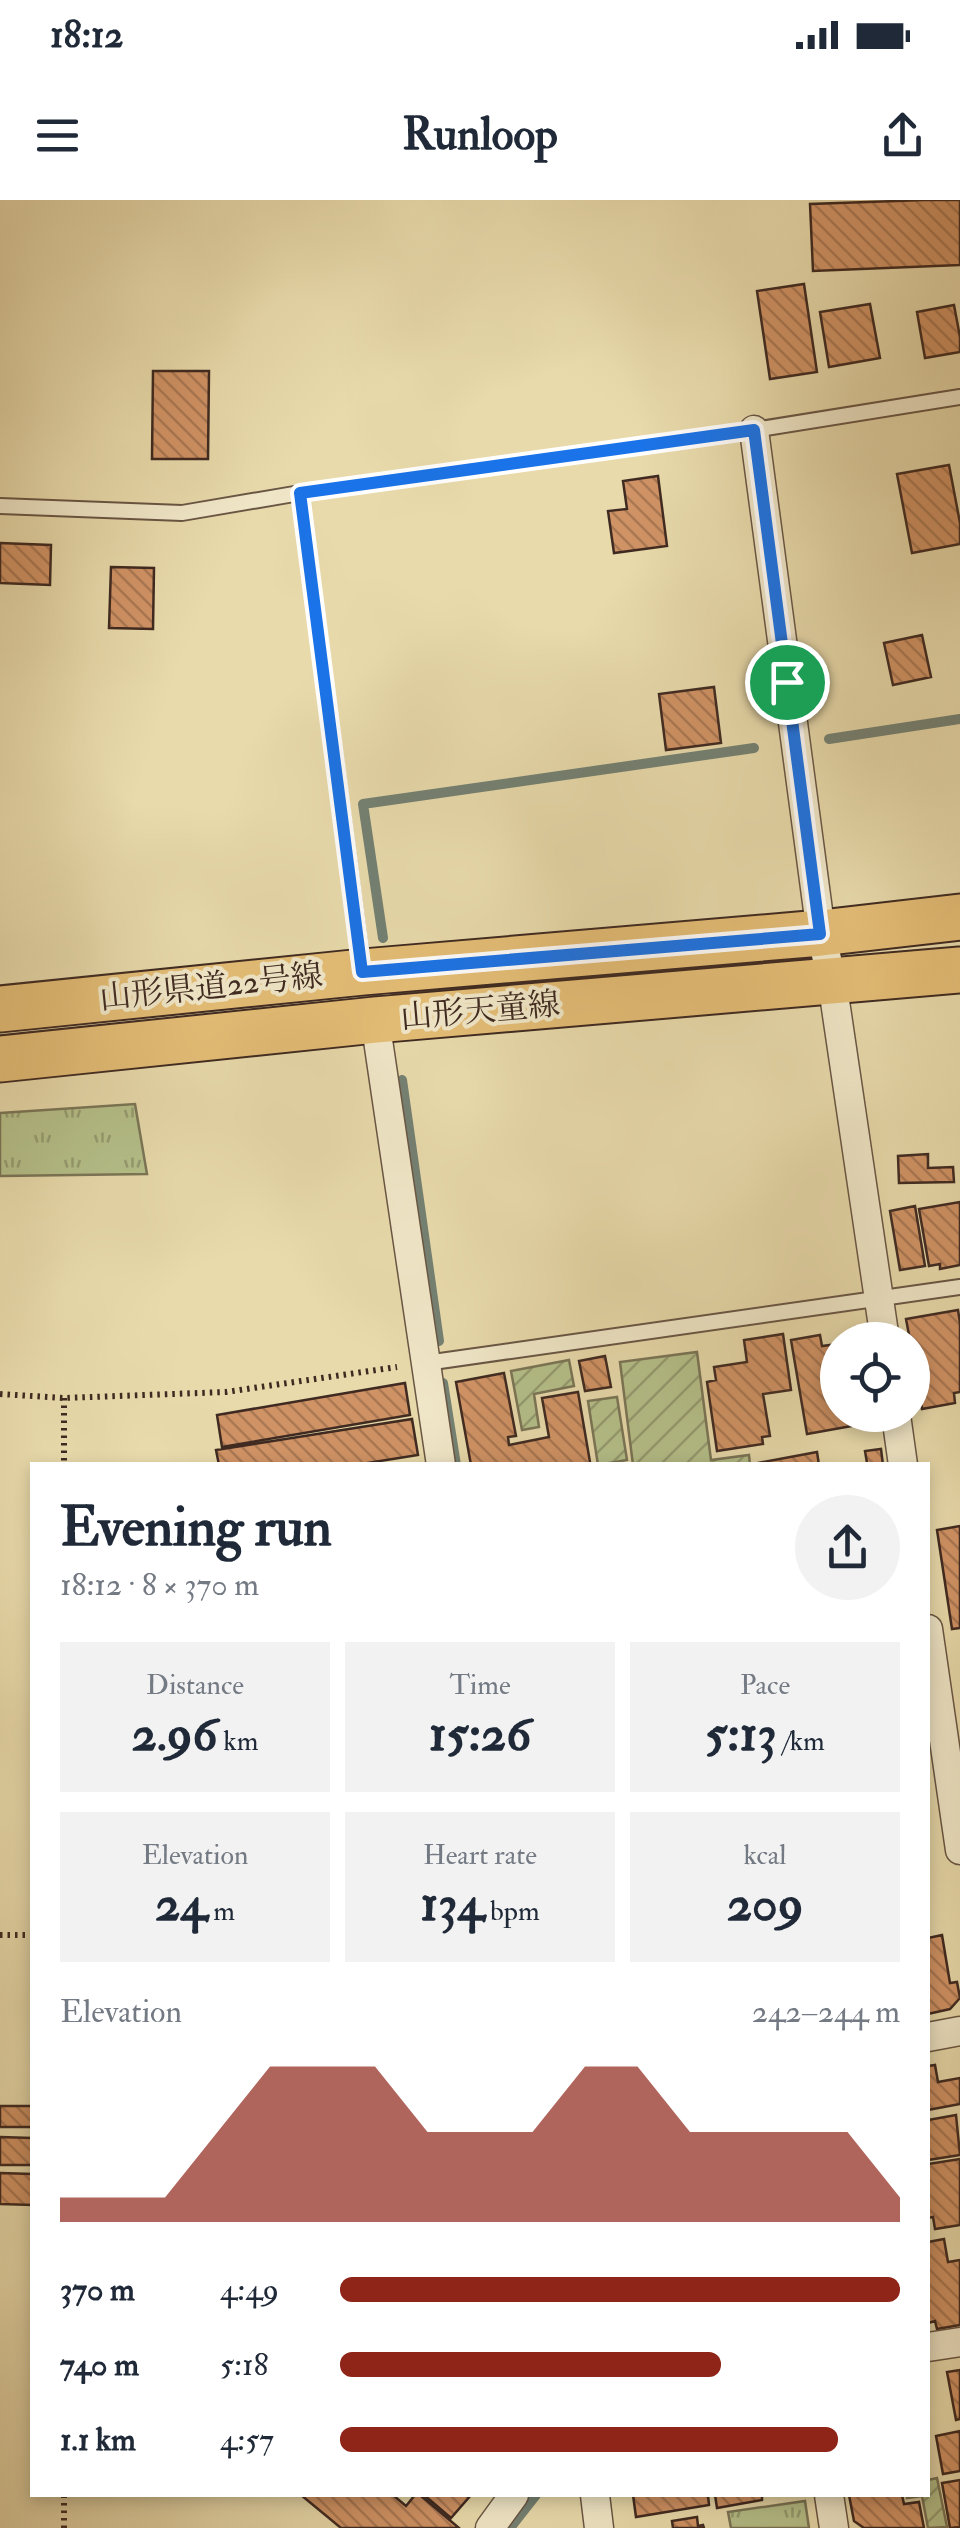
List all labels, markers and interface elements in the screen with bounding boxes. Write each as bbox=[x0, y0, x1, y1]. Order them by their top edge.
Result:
text: 18:12 bbox=[50, 11, 124, 59]
text: Runloop bbox=[402, 107, 558, 163]
icon: menu bbox=[30, 108, 85, 163]
icon: share bbox=[875, 108, 930, 163]
pin bbox=[745, 640, 830, 725]
icon: arrive bbox=[760, 655, 815, 710]
street label: 山形県道22号線 bbox=[97, 955, 325, 1019]
street label: 山形天童線 bbox=[399, 984, 561, 1038]
map controls bbox=[820, 1322, 930, 1432]
button: locate bbox=[820, 1322, 930, 1432]
text: Evening run bbox=[60, 1493, 332, 1562]
button: share bbox=[795, 1495, 900, 1600]
text: 18:12 · 8 × 370 m bbox=[60, 1565, 259, 1605]
text: Distance bbox=[146, 1668, 244, 1703]
text: Time bbox=[449, 1668, 511, 1703]
text: Pace bbox=[740, 1668, 790, 1703]
text: 2.96 bbox=[132, 1703, 217, 1766]
text: 15:26 bbox=[429, 1703, 531, 1766]
text: 5:13 bbox=[705, 1703, 777, 1766]
text: km bbox=[217, 1724, 258, 1759]
text: /km bbox=[777, 1724, 825, 1759]
text: Elevation bbox=[142, 1838, 248, 1873]
text: Heart rate bbox=[423, 1838, 537, 1873]
text: kcal bbox=[744, 1838, 786, 1873]
text: 24 bbox=[155, 1873, 207, 1936]
text: 134 bbox=[420, 1873, 484, 1936]
text: 209 bbox=[727, 1873, 803, 1936]
text: m bbox=[207, 1894, 235, 1929]
text: bpm bbox=[484, 1894, 540, 1929]
text: Elevation bbox=[60, 1992, 182, 2032]
text: 242–244 m bbox=[752, 1992, 900, 2032]
text: 370 m bbox=[60, 2270, 135, 2310]
text: 4:49 bbox=[220, 2270, 279, 2310]
text: 740 m bbox=[60, 2345, 139, 2385]
text: 5:18 bbox=[220, 2345, 268, 2385]
text: 1.1 km bbox=[60, 2420, 136, 2460]
text: 4:57 bbox=[220, 2420, 274, 2460]

